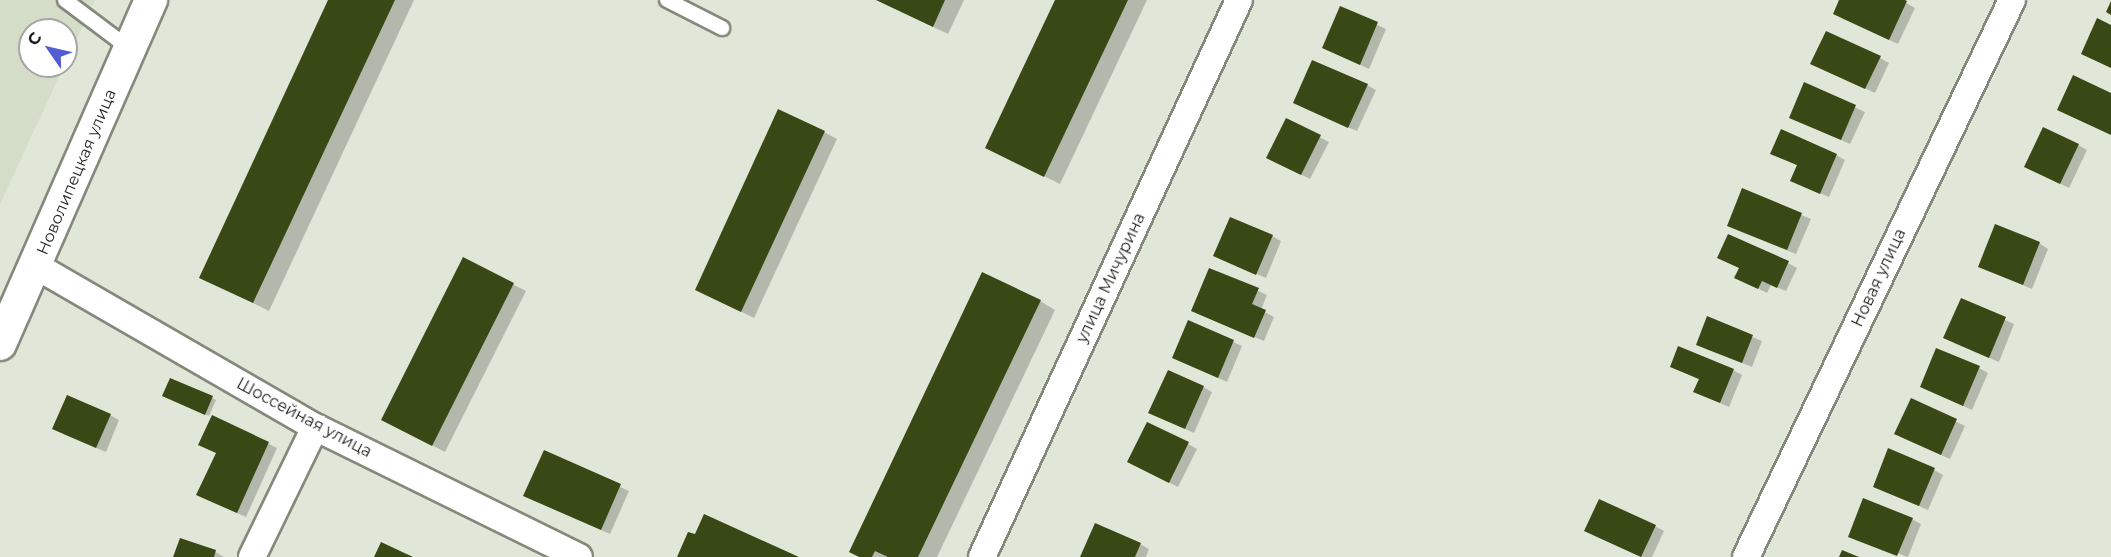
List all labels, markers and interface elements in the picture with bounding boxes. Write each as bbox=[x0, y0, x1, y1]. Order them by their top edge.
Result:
north arrow bbox=[18, 18, 78, 78]
text: С bbox=[23, 29, 45, 49]
street label: Новолипецкая улица bbox=[33, 86, 121, 258]
street label: улица Мичурина bbox=[1072, 210, 1150, 346]
street label: Новая улица bbox=[1848, 226, 1910, 330]
street label: Шоссейная улица bbox=[233, 374, 375, 462]

